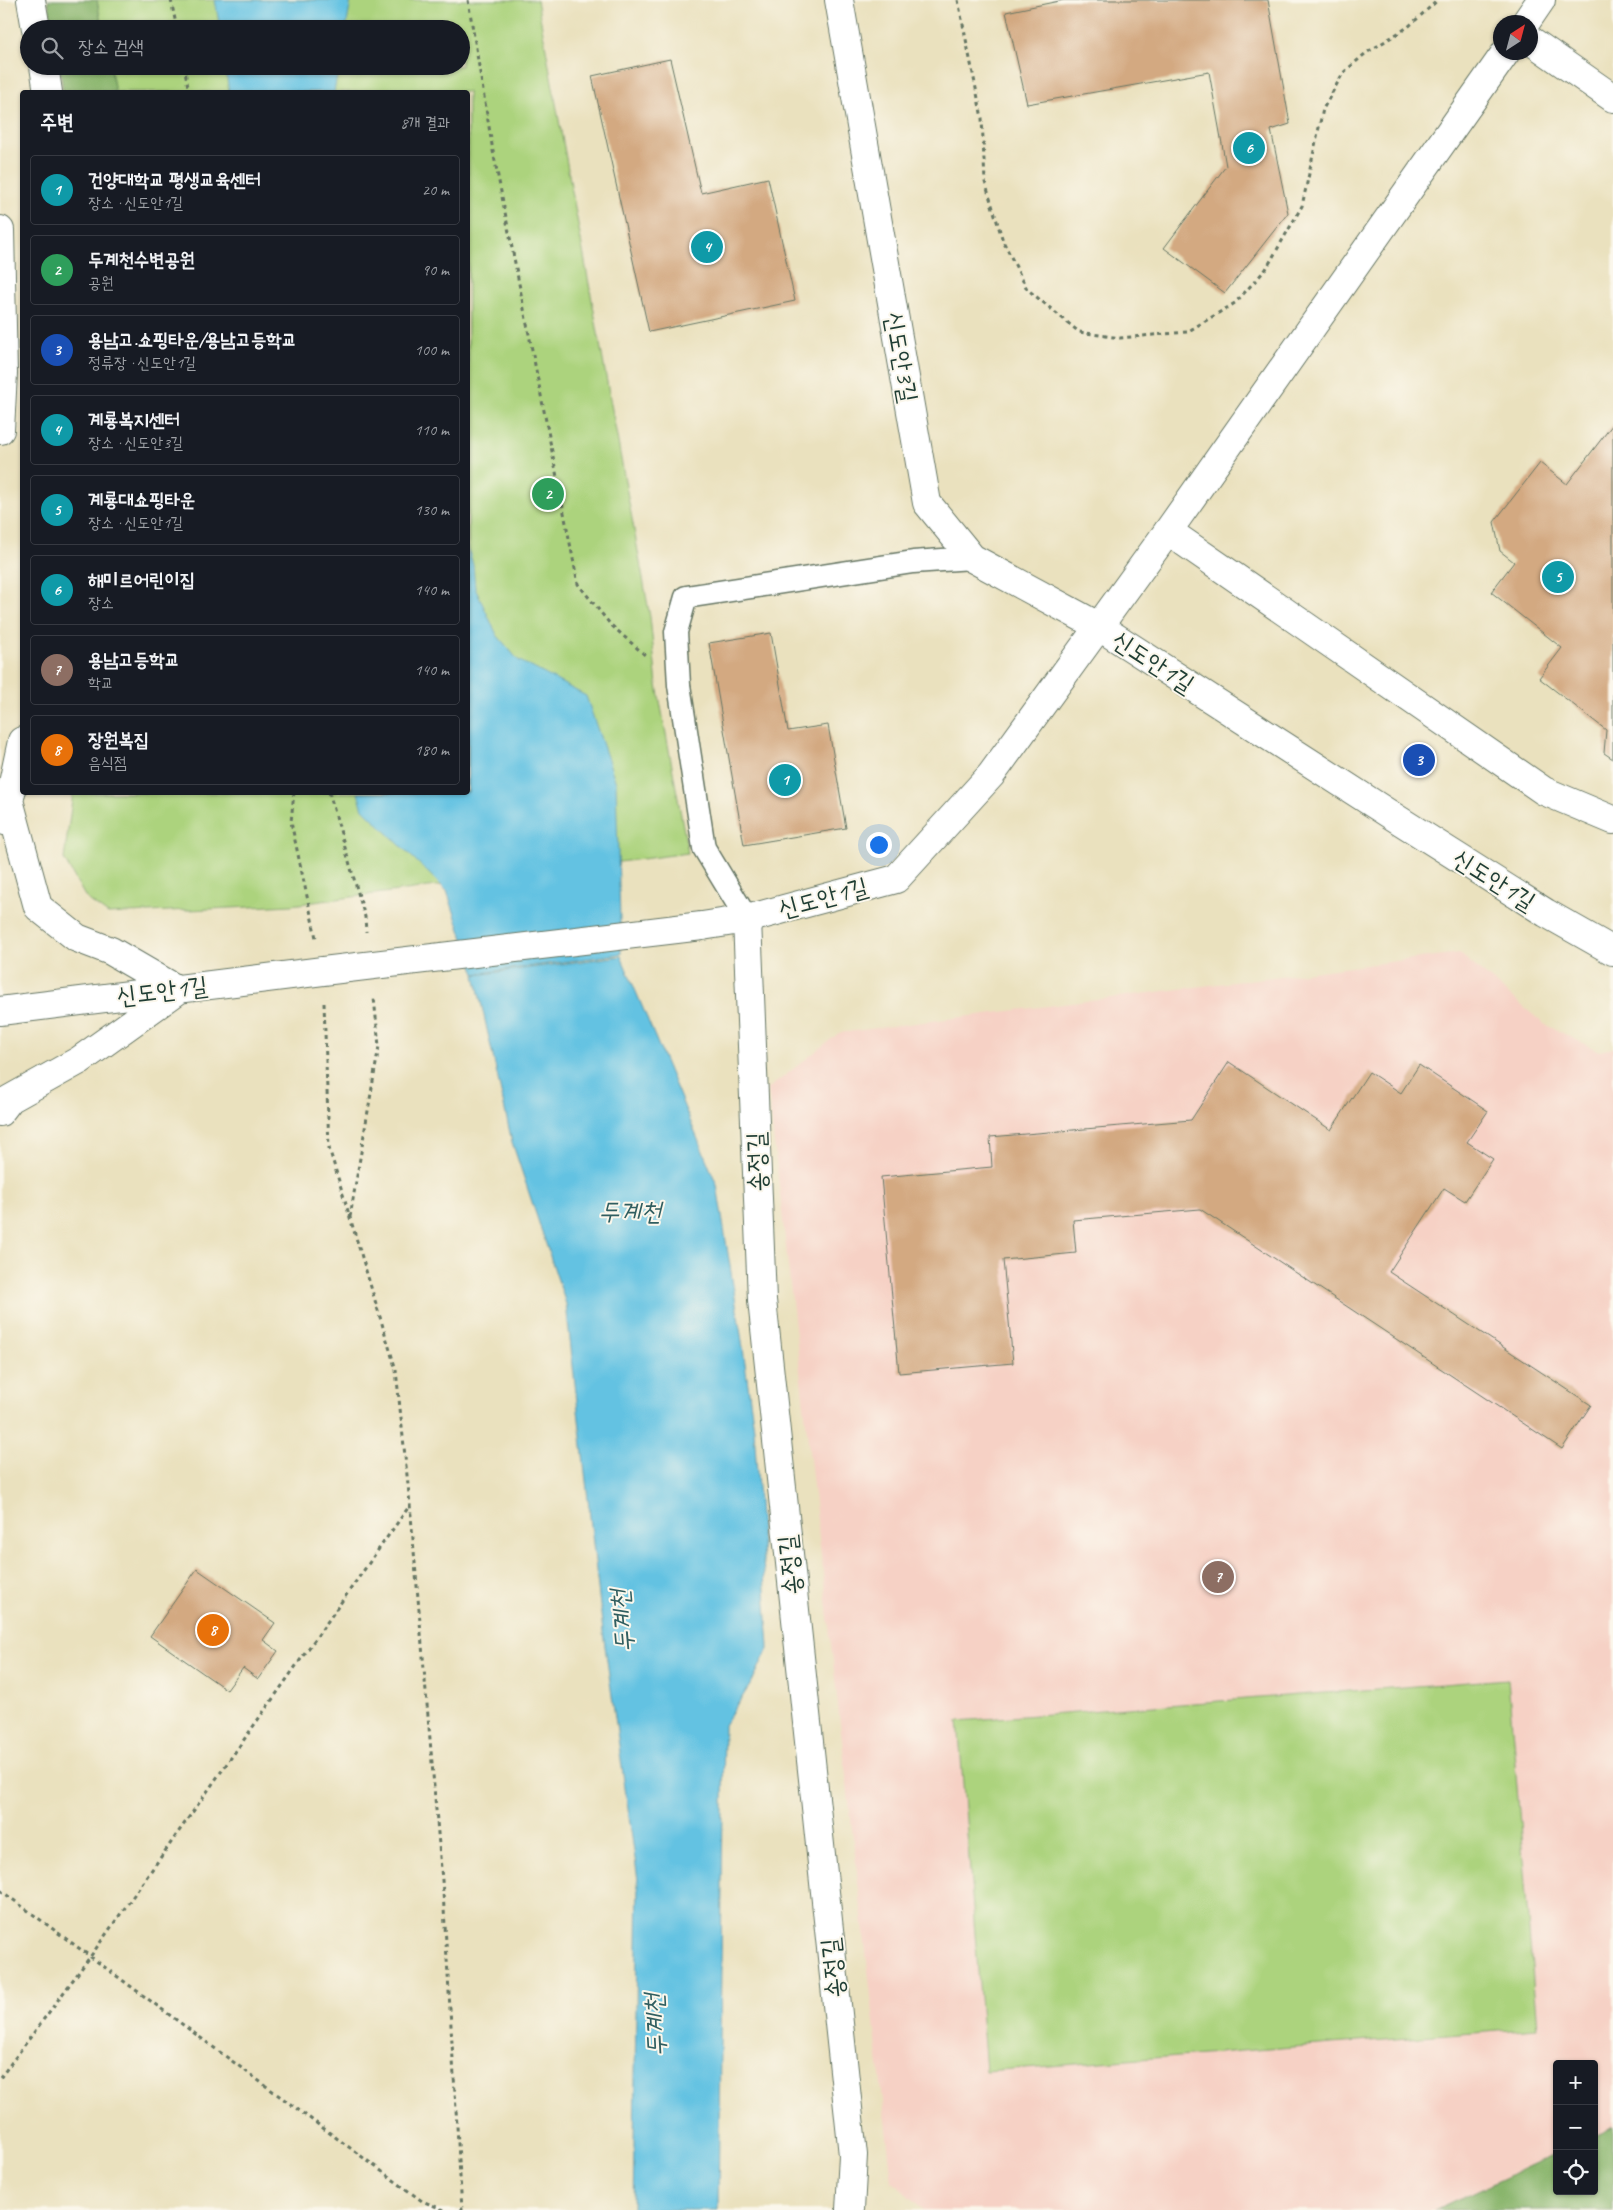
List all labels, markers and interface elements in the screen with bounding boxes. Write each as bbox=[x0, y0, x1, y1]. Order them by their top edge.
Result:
north arrow bbox=[1493, 15, 1538, 60]
search box bbox=[20, 20, 470, 75]
icon: search bbox=[38, 34, 66, 62]
text: 장소 검색 bbox=[78, 35, 144, 59]
text: 주변 bbox=[40, 109, 74, 135]
text: 8개 결과 bbox=[400, 113, 450, 133]
pin: 6 bbox=[1233, 129, 1265, 167]
text: 건양대학교 평생교육센터 bbox=[88, 168, 261, 192]
text: 1 bbox=[53, 180, 61, 200]
text: 20 m bbox=[422, 180, 449, 200]
text: 장소 · 신도안1길 bbox=[88, 193, 183, 213]
pin: 4 bbox=[691, 228, 723, 266]
text: 두계천수변공원 bbox=[88, 248, 195, 272]
text: 2 bbox=[53, 260, 61, 280]
text: 90 m bbox=[422, 260, 449, 280]
text: 공원 bbox=[88, 273, 114, 293]
street label: 신도안3길 bbox=[877, 309, 925, 405]
text: 용남고.쇼핑타운/용남고등학교 bbox=[88, 328, 297, 352]
text: 3 bbox=[53, 340, 61, 360]
text: 100 m bbox=[415, 340, 449, 360]
text: 정류장 · 신도안1길 bbox=[88, 353, 196, 373]
text: 계룡복지센터 bbox=[88, 408, 180, 432]
text: 4 bbox=[53, 420, 61, 440]
text: 110 m bbox=[415, 420, 449, 440]
text: 장소 · 신도안3길 bbox=[88, 433, 183, 453]
pin: 2 bbox=[532, 475, 564, 513]
text: 계룡대쇼핑타운 bbox=[88, 488, 195, 512]
text: 5 bbox=[54, 500, 60, 520]
text: 130 m bbox=[415, 500, 449, 520]
text: 장소 · 신도안1길 bbox=[88, 513, 183, 533]
pin: 5 bbox=[1542, 558, 1574, 596]
text: 해미르어린이집 bbox=[88, 568, 195, 592]
text: 6 bbox=[53, 580, 61, 600]
text: 140 m bbox=[415, 580, 449, 600]
text: 장소 bbox=[88, 593, 114, 613]
street label: 신도안1길 bbox=[1106, 624, 1200, 700]
text: 용남고등학교 bbox=[88, 648, 180, 672]
text: 7 bbox=[53, 660, 61, 680]
text: 140 m bbox=[415, 660, 449, 680]
text: 학교 bbox=[88, 673, 114, 693]
text: 장원복집 bbox=[88, 728, 149, 752]
text: 8 bbox=[53, 740, 61, 760]
text: 180 m bbox=[415, 740, 449, 760]
pin: 3 bbox=[1403, 741, 1435, 779]
text: 음식점 bbox=[88, 753, 127, 773]
pin: 1 bbox=[769, 761, 801, 799]
your location bbox=[866, 832, 892, 858]
street label: 신도안1길 bbox=[1447, 842, 1541, 918]
street label: 신도안1길 bbox=[775, 871, 871, 925]
street label: 신도안1길 bbox=[115, 970, 209, 1012]
street label: 송정길 bbox=[740, 1131, 774, 1193]
water label: 두계천 bbox=[599, 1195, 664, 1228]
street label: 송정길 bbox=[771, 1533, 809, 1597]
pin: 7 bbox=[1202, 1558, 1234, 1596]
water label: 두계천 bbox=[603, 1585, 641, 1654]
pin: 8 bbox=[197, 1611, 229, 1649]
street label: 송정길 bbox=[814, 1936, 852, 2000]
water label: 두계천 bbox=[637, 1990, 673, 2057]
map controls bbox=[1553, 2060, 1598, 2195]
button: + bbox=[1553, 2060, 1598, 2105]
button: − bbox=[1553, 2105, 1598, 2150]
button: locate bbox=[1553, 2150, 1598, 2195]

